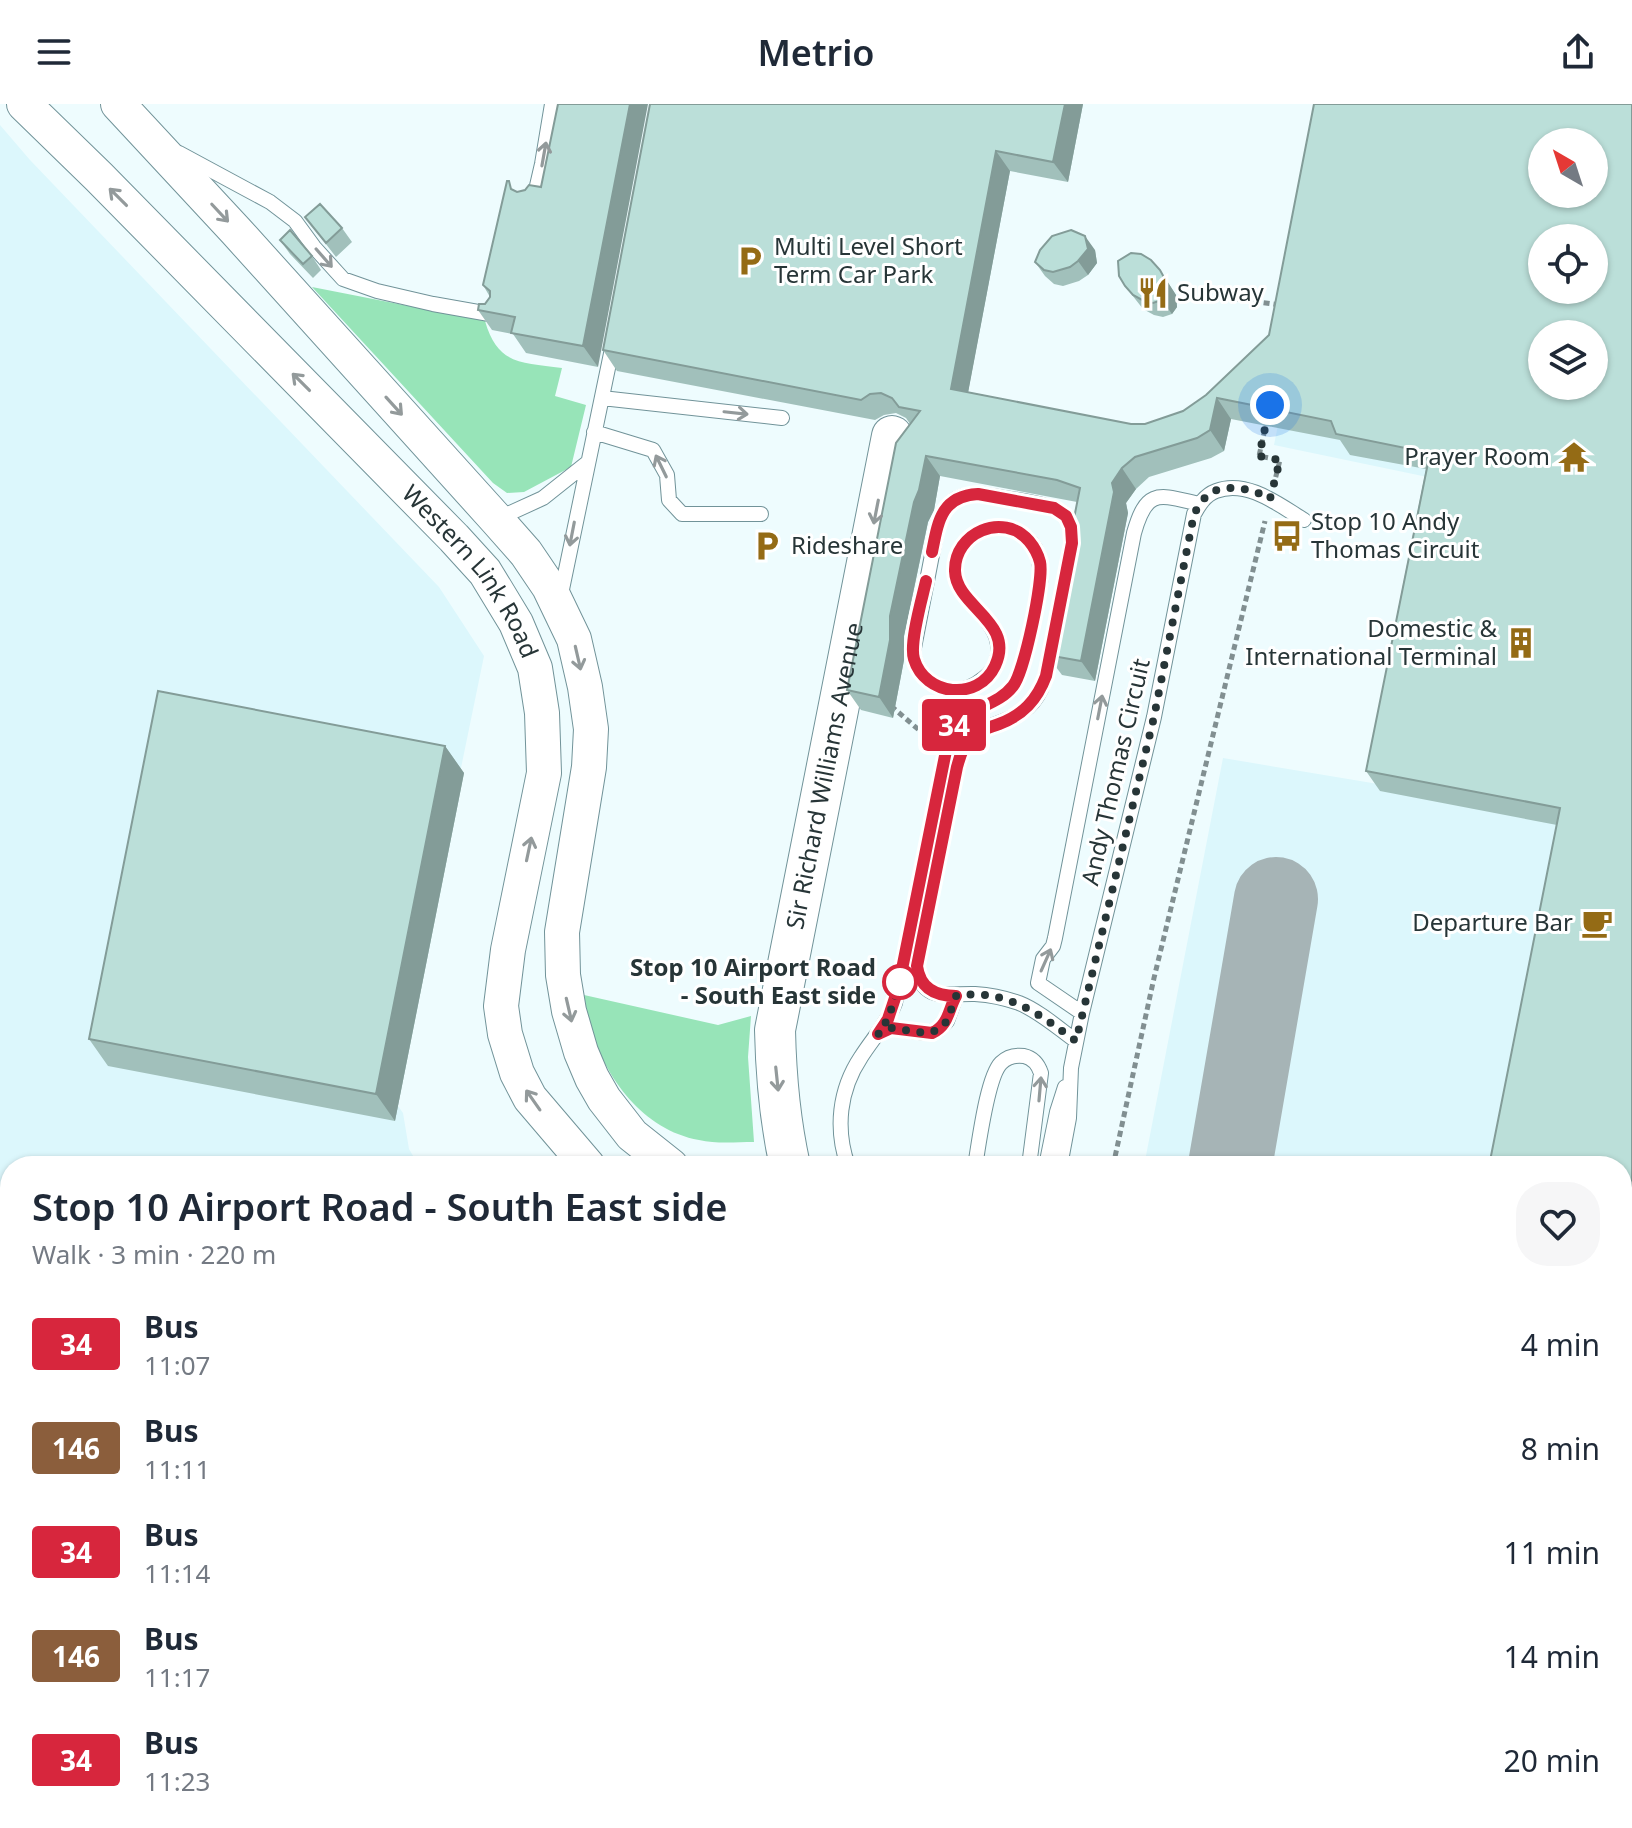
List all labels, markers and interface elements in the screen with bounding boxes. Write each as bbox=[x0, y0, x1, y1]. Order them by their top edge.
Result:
text: Metrio bbox=[757, 28, 875, 77]
icon: menu bbox=[32, 30, 76, 74]
icon: share bbox=[1556, 30, 1600, 74]
north arrow bbox=[1528, 128, 1608, 208]
map controls bbox=[1528, 128, 1608, 400]
one-way arrow bbox=[537, 142, 552, 167]
one-way arrow bbox=[109, 187, 128, 207]
one-way arrow bbox=[210, 203, 229, 223]
button: locate bbox=[1528, 224, 1608, 304]
place label: Multi Level Short Term Car Park bbox=[774, 229, 963, 290]
parking icon: Multi Level Short Term Car Park bbox=[733, 244, 767, 278]
one-way arrow bbox=[315, 247, 333, 267]
place label: Subway bbox=[1177, 275, 1265, 308]
restaurant icon: Subway bbox=[1136, 276, 1170, 310]
button: layers bbox=[1528, 320, 1608, 400]
one-way arrow bbox=[292, 373, 311, 392]
your location bbox=[1250, 385, 1290, 425]
one-way arrow bbox=[385, 395, 403, 415]
one-way arrow bbox=[722, 405, 749, 420]
place label: Prayer Room bbox=[1404, 439, 1550, 472]
temple icon: Prayer Room bbox=[1557, 440, 1591, 474]
one-way arrow bbox=[653, 455, 668, 478]
street label: Western Link Road bbox=[395, 477, 547, 663]
one-way arrow bbox=[868, 499, 883, 524]
place label: Stop 10 Andy Thomas Circuit bbox=[1311, 504, 1480, 565]
bus stop icon: Stop 10 Andy Thomas Circuit bbox=[1270, 519, 1304, 553]
one-way arrow bbox=[564, 521, 579, 547]
place label: Rideshare bbox=[791, 528, 903, 561]
parking icon: Rideshare bbox=[750, 529, 784, 563]
place label: Domestic & International Terminal bbox=[1245, 611, 1497, 672]
street label: Sir Richard Williams Avenue bbox=[777, 619, 870, 932]
building icon: Domestic & International Terminal bbox=[1504, 626, 1538, 660]
one-way arrow bbox=[571, 645, 586, 670]
street label: Andy Thomas Circuit bbox=[1072, 655, 1157, 888]
one-way arrow bbox=[1093, 695, 1108, 720]
line badge: 34 bbox=[918, 699, 990, 751]
text: 34 bbox=[938, 706, 970, 744]
one-way arrow bbox=[522, 837, 537, 862]
place label: Departure Bar bbox=[1412, 905, 1573, 938]
cafe icon: Departure Bar bbox=[1580, 906, 1614, 940]
one-way arrow bbox=[1039, 949, 1054, 973]
place label: Stop 10 Airport Road - South East side bbox=[630, 950, 876, 1011]
marker: Stop 10 Airport Road - South East side bbox=[883, 965, 917, 999]
one-way arrow bbox=[563, 996, 578, 1022]
one-way arrow bbox=[769, 1066, 784, 1092]
one-way arrow bbox=[1032, 1076, 1047, 1103]
one-way arrow bbox=[525, 1089, 541, 1111]
text: Stop 10 Airport Road - South East side bbox=[32, 1180, 728, 1232]
button: heart bbox=[1516, 1182, 1600, 1266]
text: Walk · 3 min · 220 m bbox=[32, 1236, 276, 1272]
text: Bus bbox=[144, 1306, 199, 1347]
text: 4 min bbox=[1521, 1324, 1600, 1365]
text: 34 bbox=[60, 1325, 92, 1363]
text: 11:07 bbox=[144, 1347, 210, 1383]
text: Bus bbox=[144, 1410, 199, 1451]
text: 8 min bbox=[1521, 1428, 1600, 1469]
text: 146 bbox=[52, 1429, 100, 1467]
text: 11:11 bbox=[144, 1451, 210, 1487]
text: Bus bbox=[144, 1514, 199, 1555]
text: 11 min bbox=[1504, 1532, 1600, 1573]
text: 34 bbox=[60, 1533, 92, 1571]
text: 11:14 bbox=[144, 1555, 210, 1591]
text: Bus bbox=[144, 1618, 199, 1659]
text: 14 min bbox=[1504, 1636, 1600, 1677]
text: 146 bbox=[52, 1637, 100, 1675]
text: 11:17 bbox=[144, 1659, 210, 1695]
text: Bus bbox=[144, 1722, 199, 1763]
text: 20 min bbox=[1504, 1740, 1600, 1781]
text: 34 bbox=[60, 1741, 92, 1779]
text: 11:23 bbox=[144, 1763, 210, 1799]

